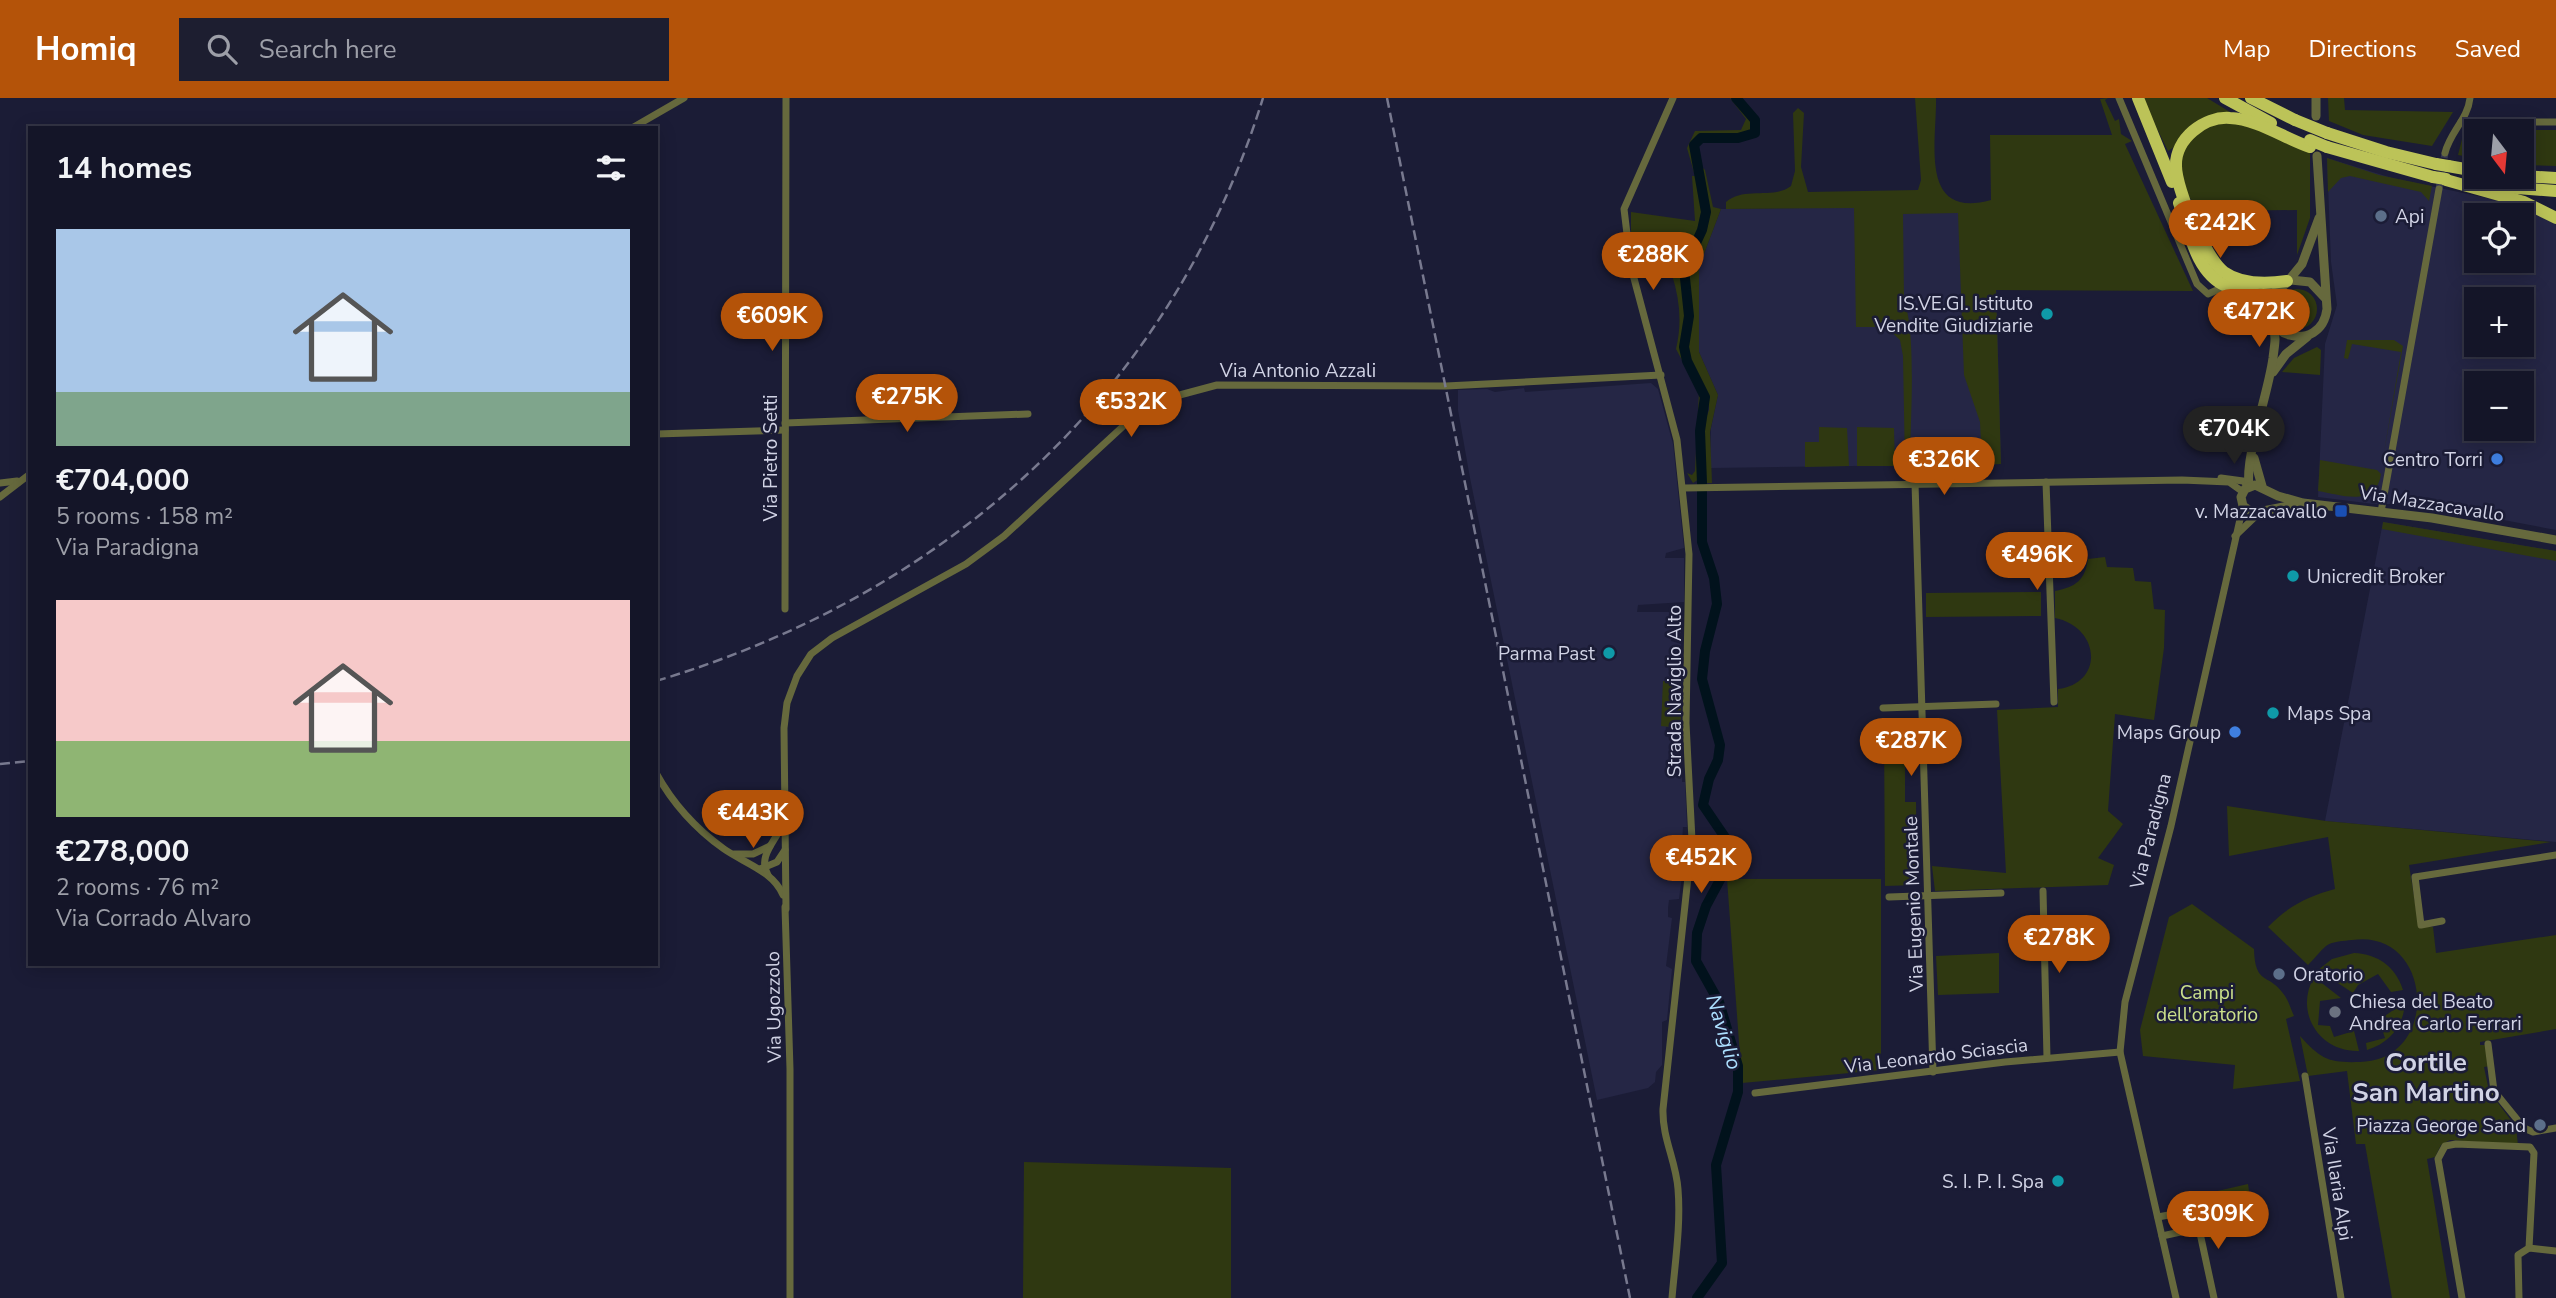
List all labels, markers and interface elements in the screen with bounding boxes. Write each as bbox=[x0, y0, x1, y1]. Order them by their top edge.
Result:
search box bbox=[179, 18, 669, 81]
text: Homiq bbox=[35, 27, 137, 72]
icon: search bbox=[203, 30, 241, 68]
text: Search here bbox=[259, 32, 397, 67]
text: Map bbox=[2223, 33, 2270, 65]
text: Directions bbox=[2308, 33, 2417, 65]
text: Saved bbox=[2455, 33, 2521, 65]
north arrow bbox=[2464, 119, 2534, 189]
map controls bbox=[2464, 119, 2534, 441]
text: 14 homes bbox=[56, 148, 192, 189]
icon: filters bbox=[592, 149, 630, 187]
pin: €242K bbox=[2171, 200, 2269, 260]
button: locate bbox=[2464, 203, 2534, 273]
place label: Api bbox=[2395, 204, 2424, 230]
text: €242K bbox=[2185, 207, 2255, 238]
marker: Api bbox=[2373, 208, 2389, 224]
pin: €288K bbox=[1604, 232, 1702, 292]
text: €288K bbox=[1618, 239, 1688, 270]
icon: home bbox=[280, 274, 406, 400]
button: + bbox=[2464, 287, 2534, 357]
pin: €472K bbox=[2210, 289, 2308, 349]
place label: IS.VE.GI. Istituto Vendite Giudiziarie bbox=[1873, 291, 2033, 339]
pin: €609K bbox=[723, 294, 821, 353]
text: €472K bbox=[2224, 296, 2294, 327]
text: €609K bbox=[737, 300, 807, 331]
marker: IS.VE.GI. Istituto Vendite Giudiziarie bbox=[2039, 306, 2055, 322]
street label: Via Antonio Azzali bbox=[1219, 358, 1376, 384]
button: − bbox=[2464, 371, 2534, 441]
pin: €275K bbox=[858, 374, 956, 434]
pin: €532K bbox=[1082, 380, 1180, 439]
text: €275K bbox=[872, 381, 942, 412]
text: €532K bbox=[1096, 386, 1166, 417]
street label: Via Pietro Setti bbox=[758, 394, 784, 523]
pin: €704K bbox=[2185, 406, 2283, 466]
text: €704K bbox=[2199, 413, 2269, 444]
pin: €326K bbox=[1895, 438, 1993, 497]
text: €326K bbox=[1909, 444, 1979, 475]
place label: Centro Torri bbox=[2383, 447, 2483, 473]
marker: Centro Torri bbox=[2489, 451, 2505, 467]
text: €704,000 bbox=[56, 460, 189, 501]
street label: Via Mazzacavallo bbox=[2357, 480, 2506, 528]
place label: v. Mazzacavallo bbox=[2195, 499, 2327, 525]
text: 5 rooms · 158 m² bbox=[56, 501, 233, 532]
marker: v. Mazzacavallo bbox=[2333, 503, 2349, 519]
text: Via Paradigna bbox=[56, 532, 199, 563]
pin: €496K bbox=[1988, 532, 2086, 592]
text: €496K bbox=[2002, 539, 2072, 570]
place label: Unicredit Broker bbox=[2307, 564, 2445, 590]
marker: Unicredit Broker bbox=[2285, 568, 2301, 584]
street label: Strada Naviglio Alto bbox=[1662, 605, 1688, 777]
place label: Parma Past bbox=[1498, 641, 1595, 667]
icon: home bbox=[280, 645, 406, 771]
marker: Parma Past bbox=[1601, 645, 1617, 661]
place label: Maps Spa bbox=[2287, 701, 2371, 727]
marker: Maps Spa bbox=[2265, 705, 2281, 721]
pin: €287K bbox=[1862, 718, 1960, 778]
place label: Maps Group bbox=[2117, 720, 2221, 746]
marker: Maps Group bbox=[2227, 724, 2243, 740]
text: €287K bbox=[1876, 725, 1946, 756]
street label: Via Paradigna bbox=[2124, 771, 2178, 893]
pin: €443K bbox=[704, 790, 802, 850]
text: €443K bbox=[718, 797, 788, 828]
street label: Via Eugenio Montale bbox=[1898, 816, 1930, 993]
text: €278,000 bbox=[56, 831, 189, 872]
pin: €452K bbox=[1652, 836, 1750, 895]
text: €452K bbox=[1666, 842, 1736, 873]
text: 2 rooms · 76 m² bbox=[56, 872, 219, 903]
text: Via Corrado Alvaro bbox=[56, 903, 251, 934]
pin: €278K bbox=[2010, 916, 2108, 975]
text: €278K bbox=[2024, 922, 2094, 953]
street label: Via Ugozzolo bbox=[760, 951, 788, 1064]
place label: Oratorio bbox=[2293, 962, 2363, 988]
marker: Oratorio bbox=[2271, 966, 2287, 982]
park label: Campi dell'oratorio bbox=[2156, 980, 2258, 1028]
place label: Chiesa del Beato Andrea Carlo Ferrari bbox=[2349, 989, 2522, 1037]
water label: Naviglio bbox=[1699, 991, 1749, 1073]
marker: Chiesa del Beato Andrea Carlo Ferrari bbox=[2327, 1004, 2343, 1020]
street label: Via Leonardo Sciascia bbox=[1842, 1032, 2029, 1080]
district label: Cortile San Martino bbox=[2352, 1045, 2500, 1110]
place label: Piazza George Sand bbox=[2356, 1113, 2526, 1139]
marker: Piazza George Sand bbox=[2532, 1117, 2548, 1133]
street label: Via Ilaria Alpi bbox=[2315, 1125, 2359, 1243]
place label: S. I. P. I. Spa bbox=[1942, 1169, 2044, 1195]
marker: S. I. P. I. Spa bbox=[2050, 1173, 2066, 1189]
pin: €309K bbox=[2169, 1192, 2267, 1251]
text: €309K bbox=[2183, 1198, 2253, 1229]

